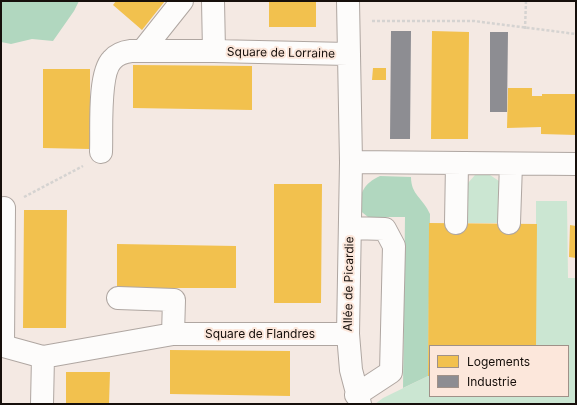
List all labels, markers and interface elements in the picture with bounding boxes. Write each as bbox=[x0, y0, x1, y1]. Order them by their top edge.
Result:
street label: Square de Lorraine bbox=[227, 45, 335, 61]
street label: Allée de Picardie bbox=[341, 236, 357, 332]
street label: Square de Flandres bbox=[205, 327, 315, 341]
legend bbox=[429, 345, 569, 397]
text: Logements bbox=[467, 354, 530, 369]
text: Industrie bbox=[467, 374, 517, 389]

